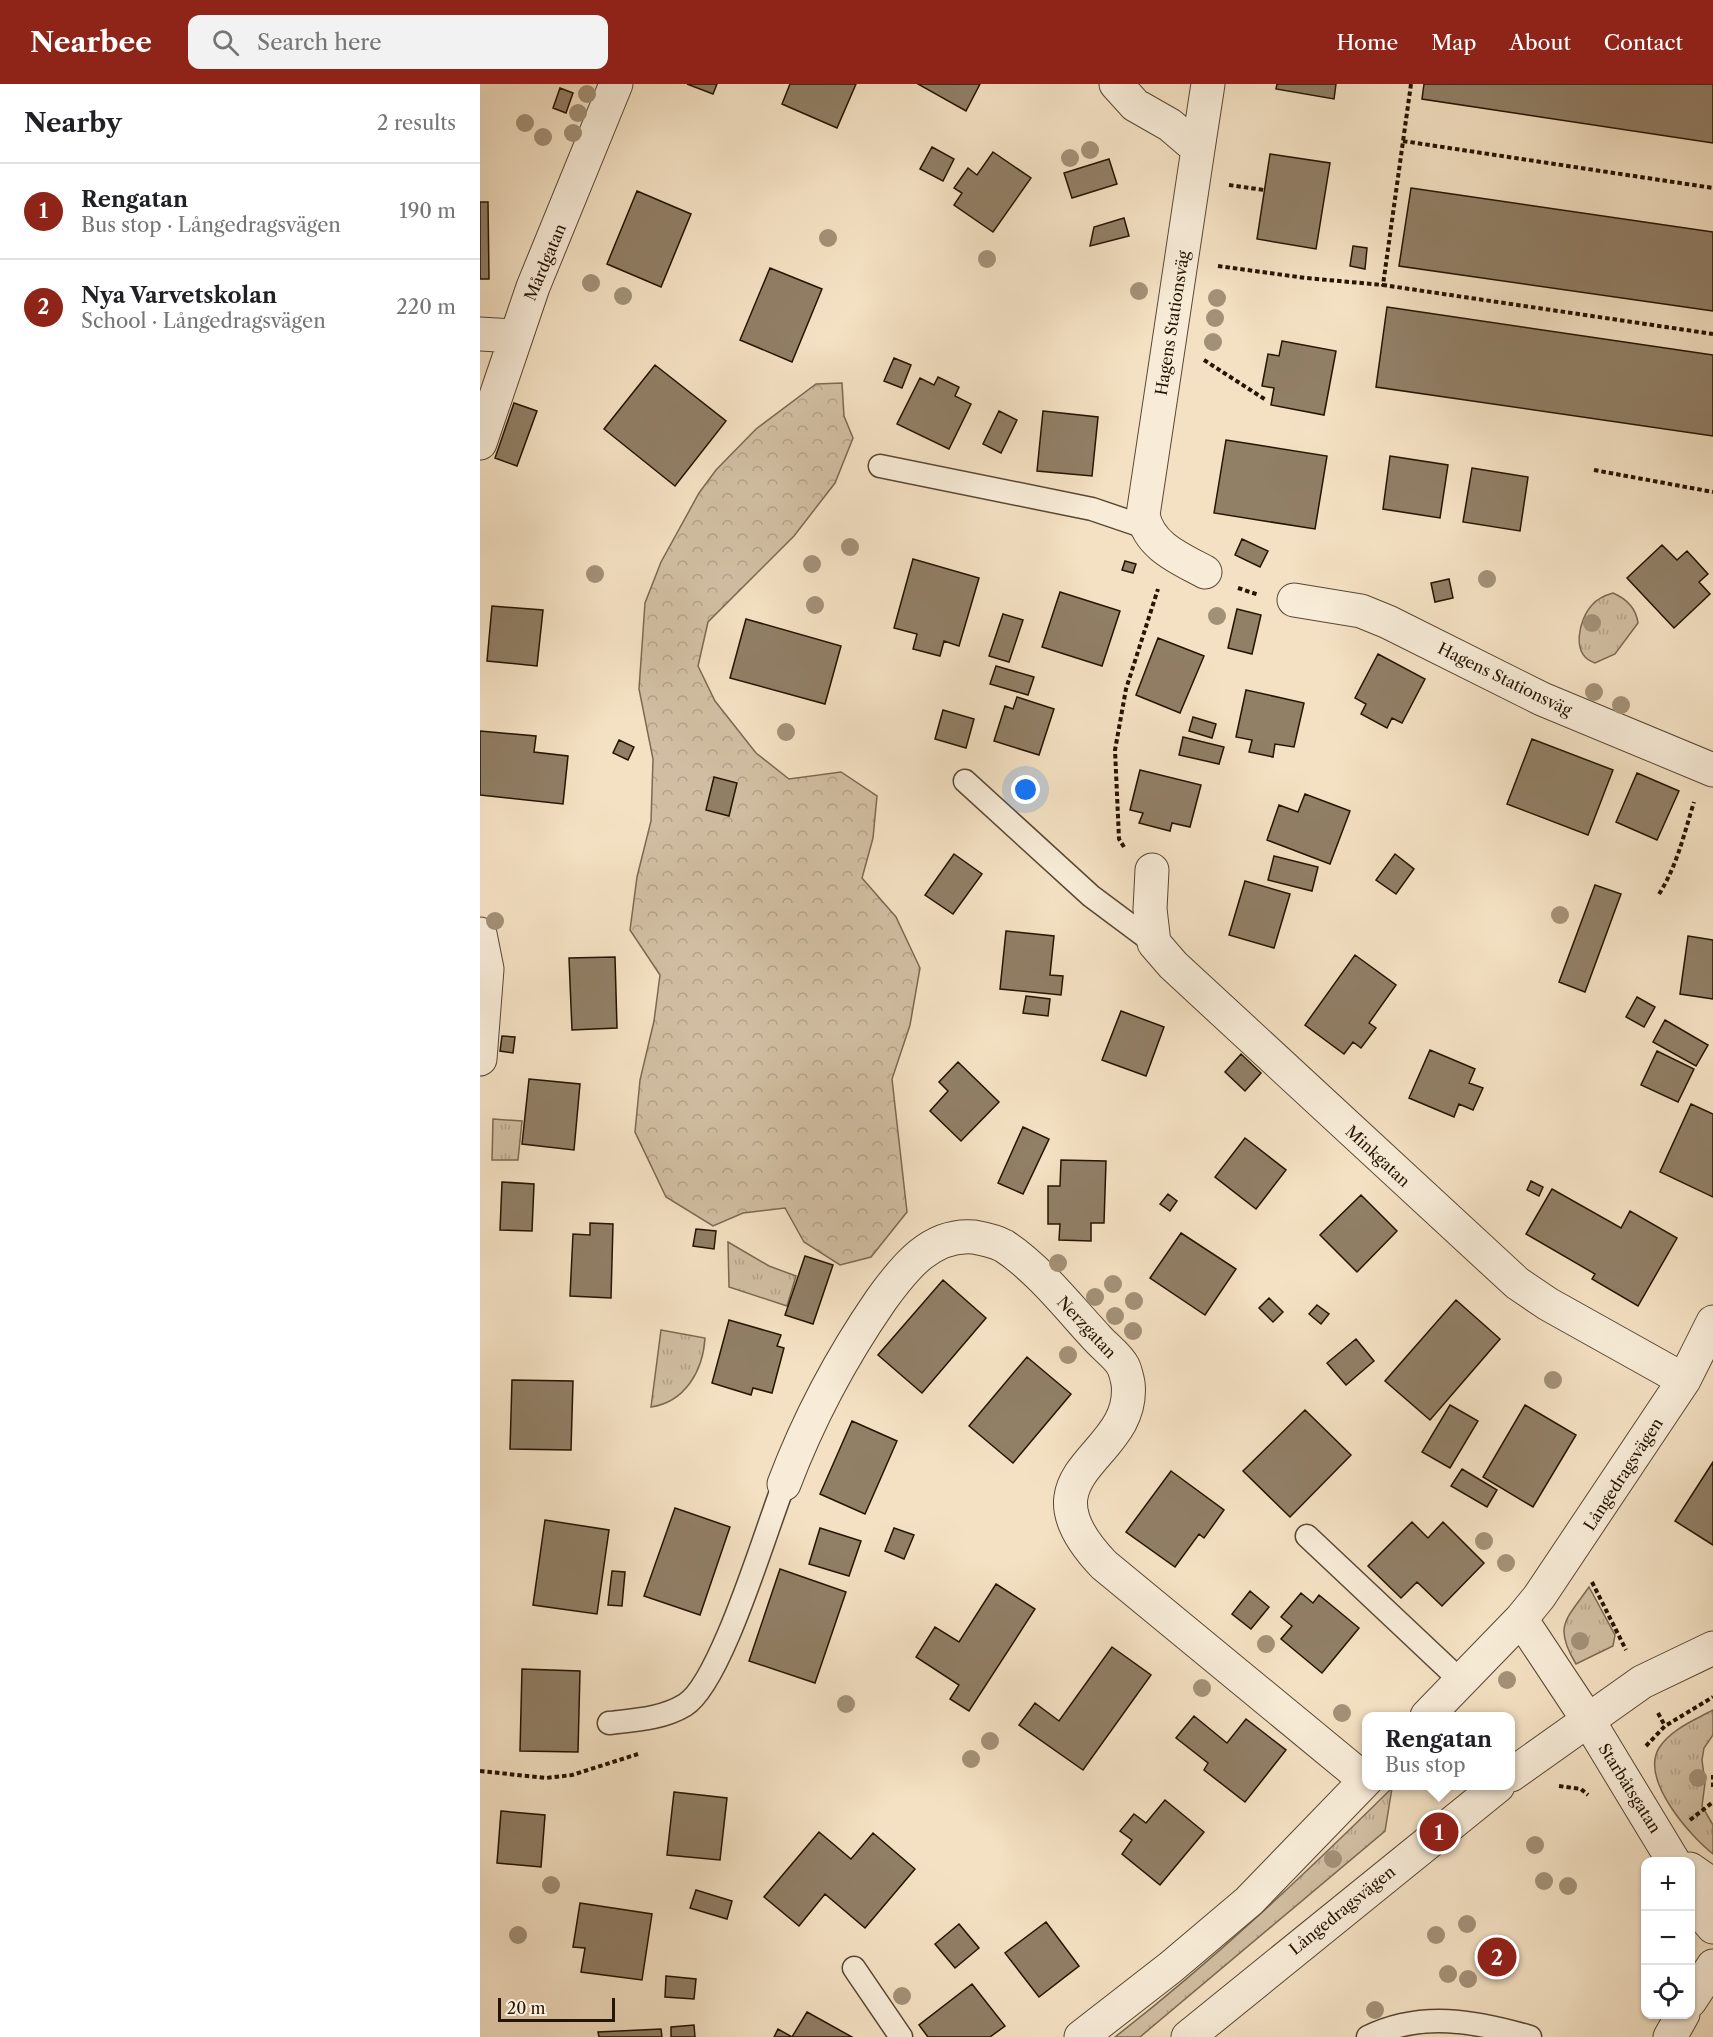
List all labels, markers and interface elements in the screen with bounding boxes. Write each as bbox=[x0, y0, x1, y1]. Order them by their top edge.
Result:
search box bbox=[188, 15, 608, 69]
text: Nearbee bbox=[30, 25, 152, 59]
icon: search bbox=[209, 26, 242, 59]
text: Search here bbox=[257, 29, 382, 56]
text: Home bbox=[1337, 30, 1398, 55]
text: Map bbox=[1431, 30, 1476, 55]
text: About bbox=[1509, 30, 1571, 55]
text: Contact bbox=[1604, 30, 1683, 55]
text: Nearby bbox=[24, 107, 122, 139]
text: 2 results bbox=[377, 111, 456, 135]
text: Rengatan bbox=[81, 186, 188, 213]
text: 1 bbox=[39, 199, 48, 223]
text: 190 m bbox=[399, 199, 456, 223]
text: Bus stop · Långedragsvägen bbox=[81, 213, 341, 237]
street label: Mårdgatan bbox=[520, 220, 570, 304]
street label: Hagens Stationsväg bbox=[1151, 248, 1193, 397]
text: Nya Varvetskolan bbox=[81, 282, 277, 309]
text: 2 bbox=[38, 295, 49, 319]
text: 220 m bbox=[396, 295, 456, 319]
text: School · Långedragsvägen bbox=[81, 309, 326, 333]
street label: Hagens Stationsväg bbox=[1435, 638, 1576, 720]
your location bbox=[1011, 775, 1040, 804]
street label: Minkgatan bbox=[1342, 1121, 1414, 1191]
street label: Nerzgatan bbox=[1053, 1292, 1121, 1362]
street label: Långedragsvägen bbox=[1579, 1414, 1667, 1534]
popup bbox=[1362, 1712, 1515, 1790]
text: Rengatan bbox=[1385, 1726, 1492, 1753]
street label: Starbåtsgatan bbox=[1594, 1739, 1666, 1837]
text: Bus stop bbox=[1385, 1753, 1466, 1777]
pin: 1 bbox=[1420, 1810, 1458, 1854]
map controls bbox=[1641, 1857, 1695, 2019]
button: + bbox=[1641, 1857, 1695, 1911]
street label: Långedragsvägen bbox=[1285, 1861, 1399, 1959]
button: − bbox=[1641, 1911, 1695, 1965]
pin: 2 bbox=[1478, 1934, 1516, 1980]
button: locate bbox=[1641, 1965, 1695, 2019]
scale bar bbox=[498, 1995, 615, 2022]
text: 20 m bbox=[507, 1998, 546, 2018]

